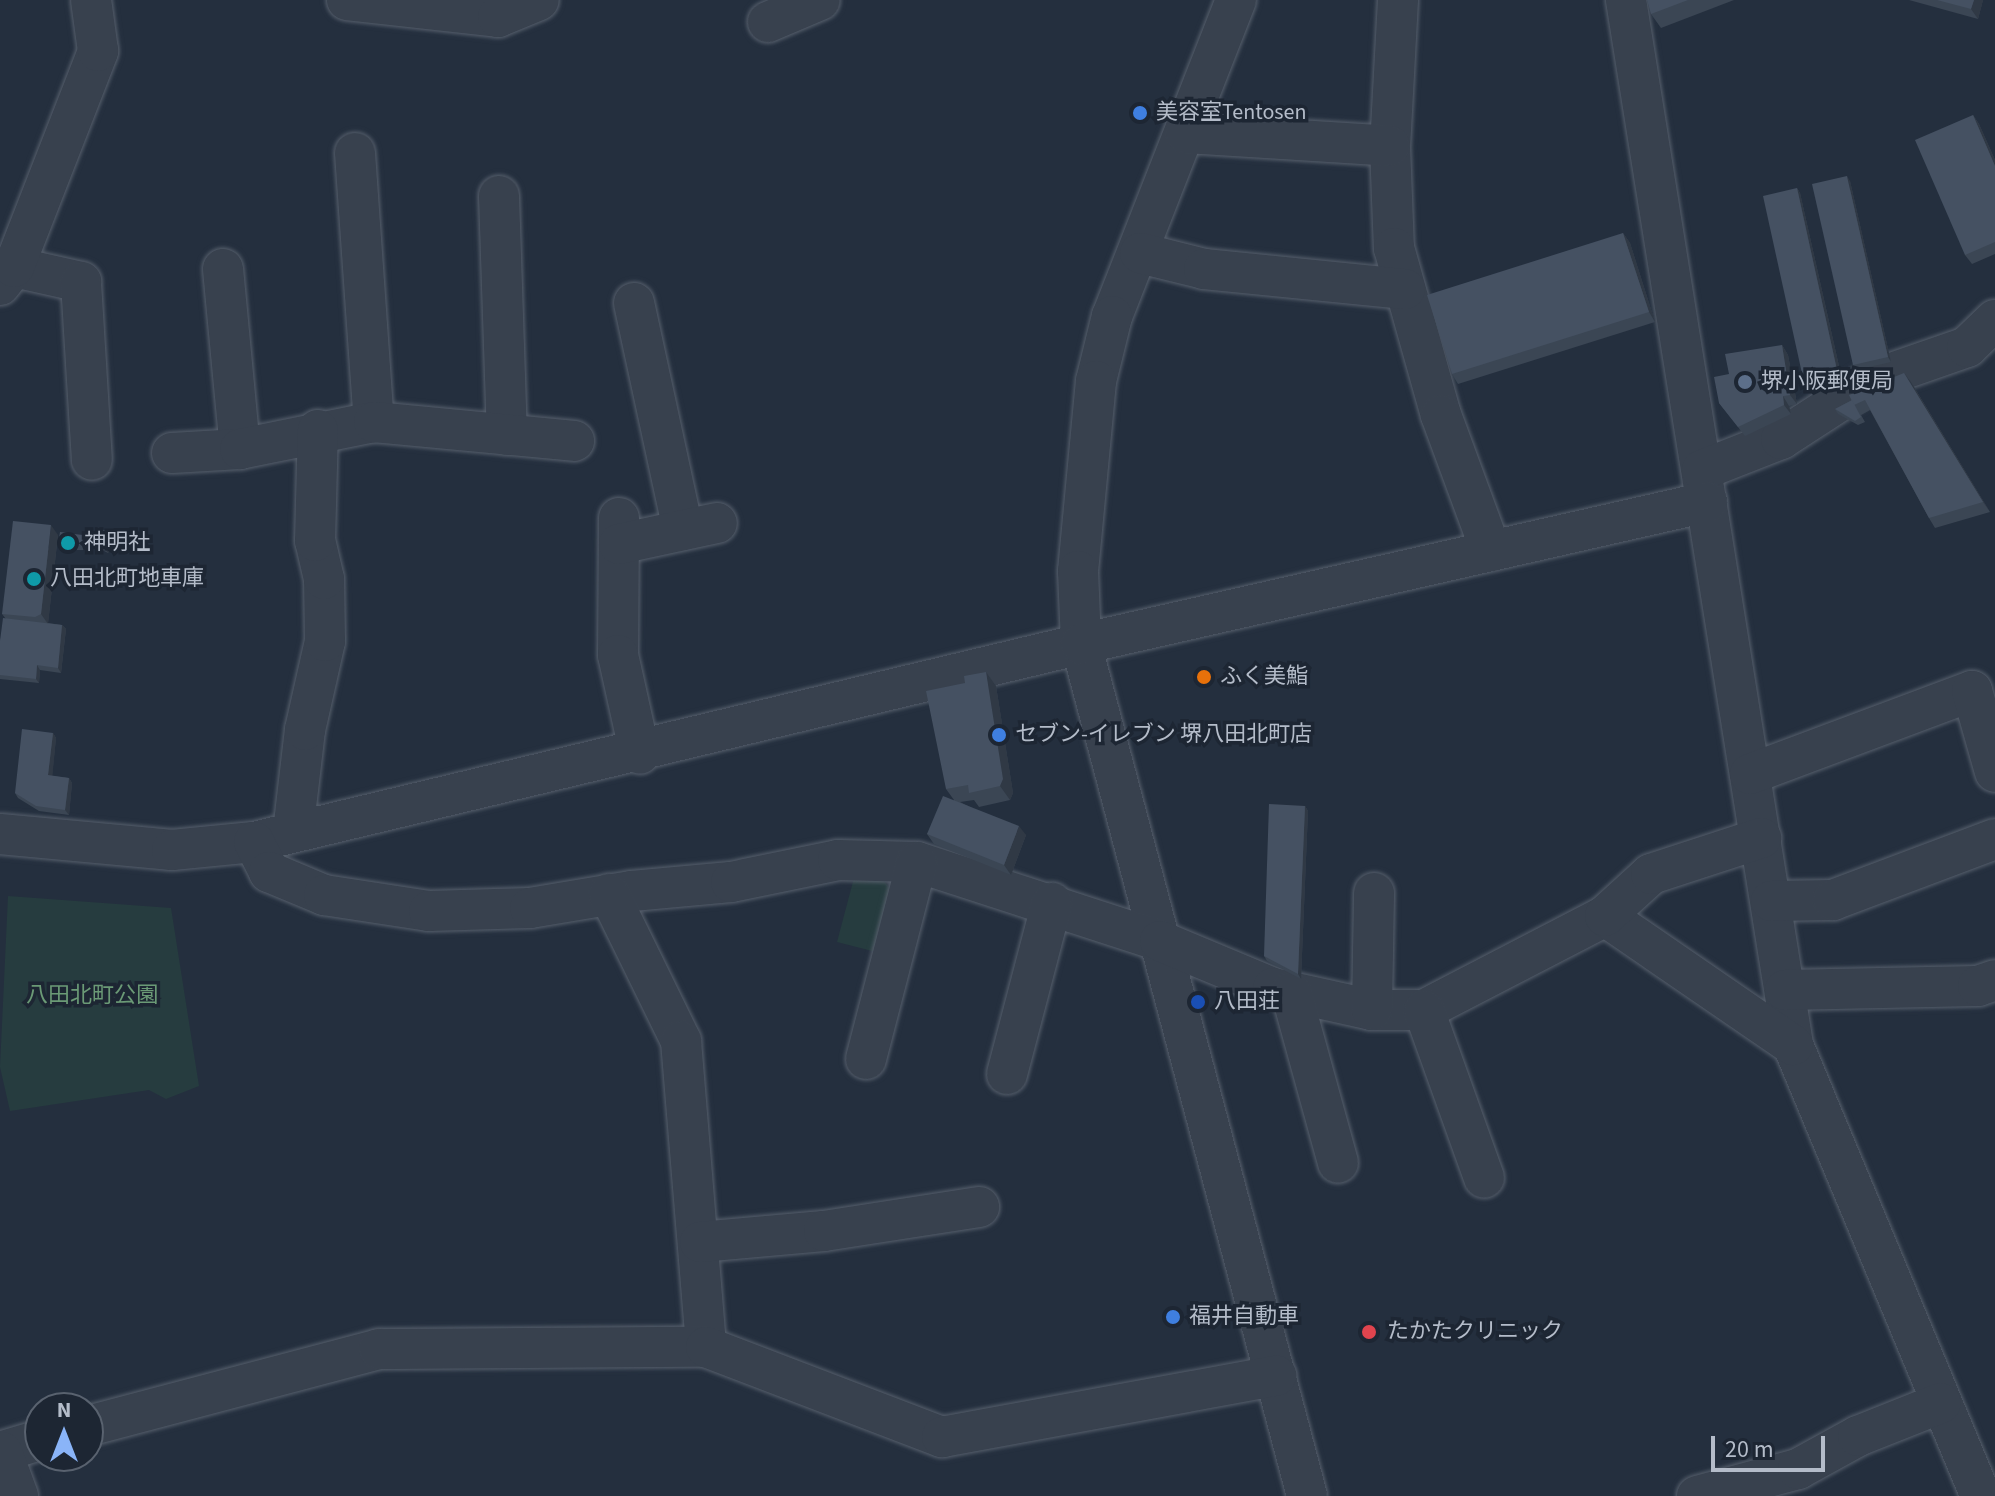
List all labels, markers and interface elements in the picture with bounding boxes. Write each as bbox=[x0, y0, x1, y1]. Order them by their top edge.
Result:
place label: 美容室Tentosen bbox=[1156, 100, 1306, 126]
marker: 美容室Tentosen bbox=[1131, 104, 1149, 122]
place label: 堺小阪郵便局 bbox=[1761, 369, 1893, 395]
marker: 堺小阪郵便局 bbox=[1736, 373, 1754, 391]
place label: 神明社 bbox=[84, 530, 150, 556]
marker: 神明社 bbox=[59, 534, 77, 552]
place label: 八田北町地車庫 bbox=[50, 566, 204, 592]
marker: 八田北町地車庫 bbox=[25, 570, 43, 588]
place label: ふく美鮨 bbox=[1220, 664, 1308, 690]
marker: ふく美鮨 bbox=[1195, 668, 1213, 686]
place label: セブン-イレブン 堺八田北町店 bbox=[1015, 722, 1312, 748]
marker: セブン-イレブン 堺八田北町店 bbox=[990, 726, 1008, 744]
park label: 八田北町公園 bbox=[26, 983, 158, 1009]
place label: 八田荘 bbox=[1214, 989, 1280, 1015]
marker: 八田荘 bbox=[1189, 993, 1207, 1011]
place label: 福井自動車 bbox=[1189, 1304, 1299, 1330]
marker: 福井自動車 bbox=[1164, 1308, 1182, 1326]
place label: たかたクリニック bbox=[1387, 1319, 1563, 1345]
marker: たかたクリニック bbox=[1358, 1321, 1380, 1343]
north arrow bbox=[24, 1392, 104, 1472]
text: N bbox=[57, 1394, 71, 1426]
scale bar bbox=[1715, 1420, 1829, 1470]
text: 20 m bbox=[1725, 1432, 1774, 1467]

